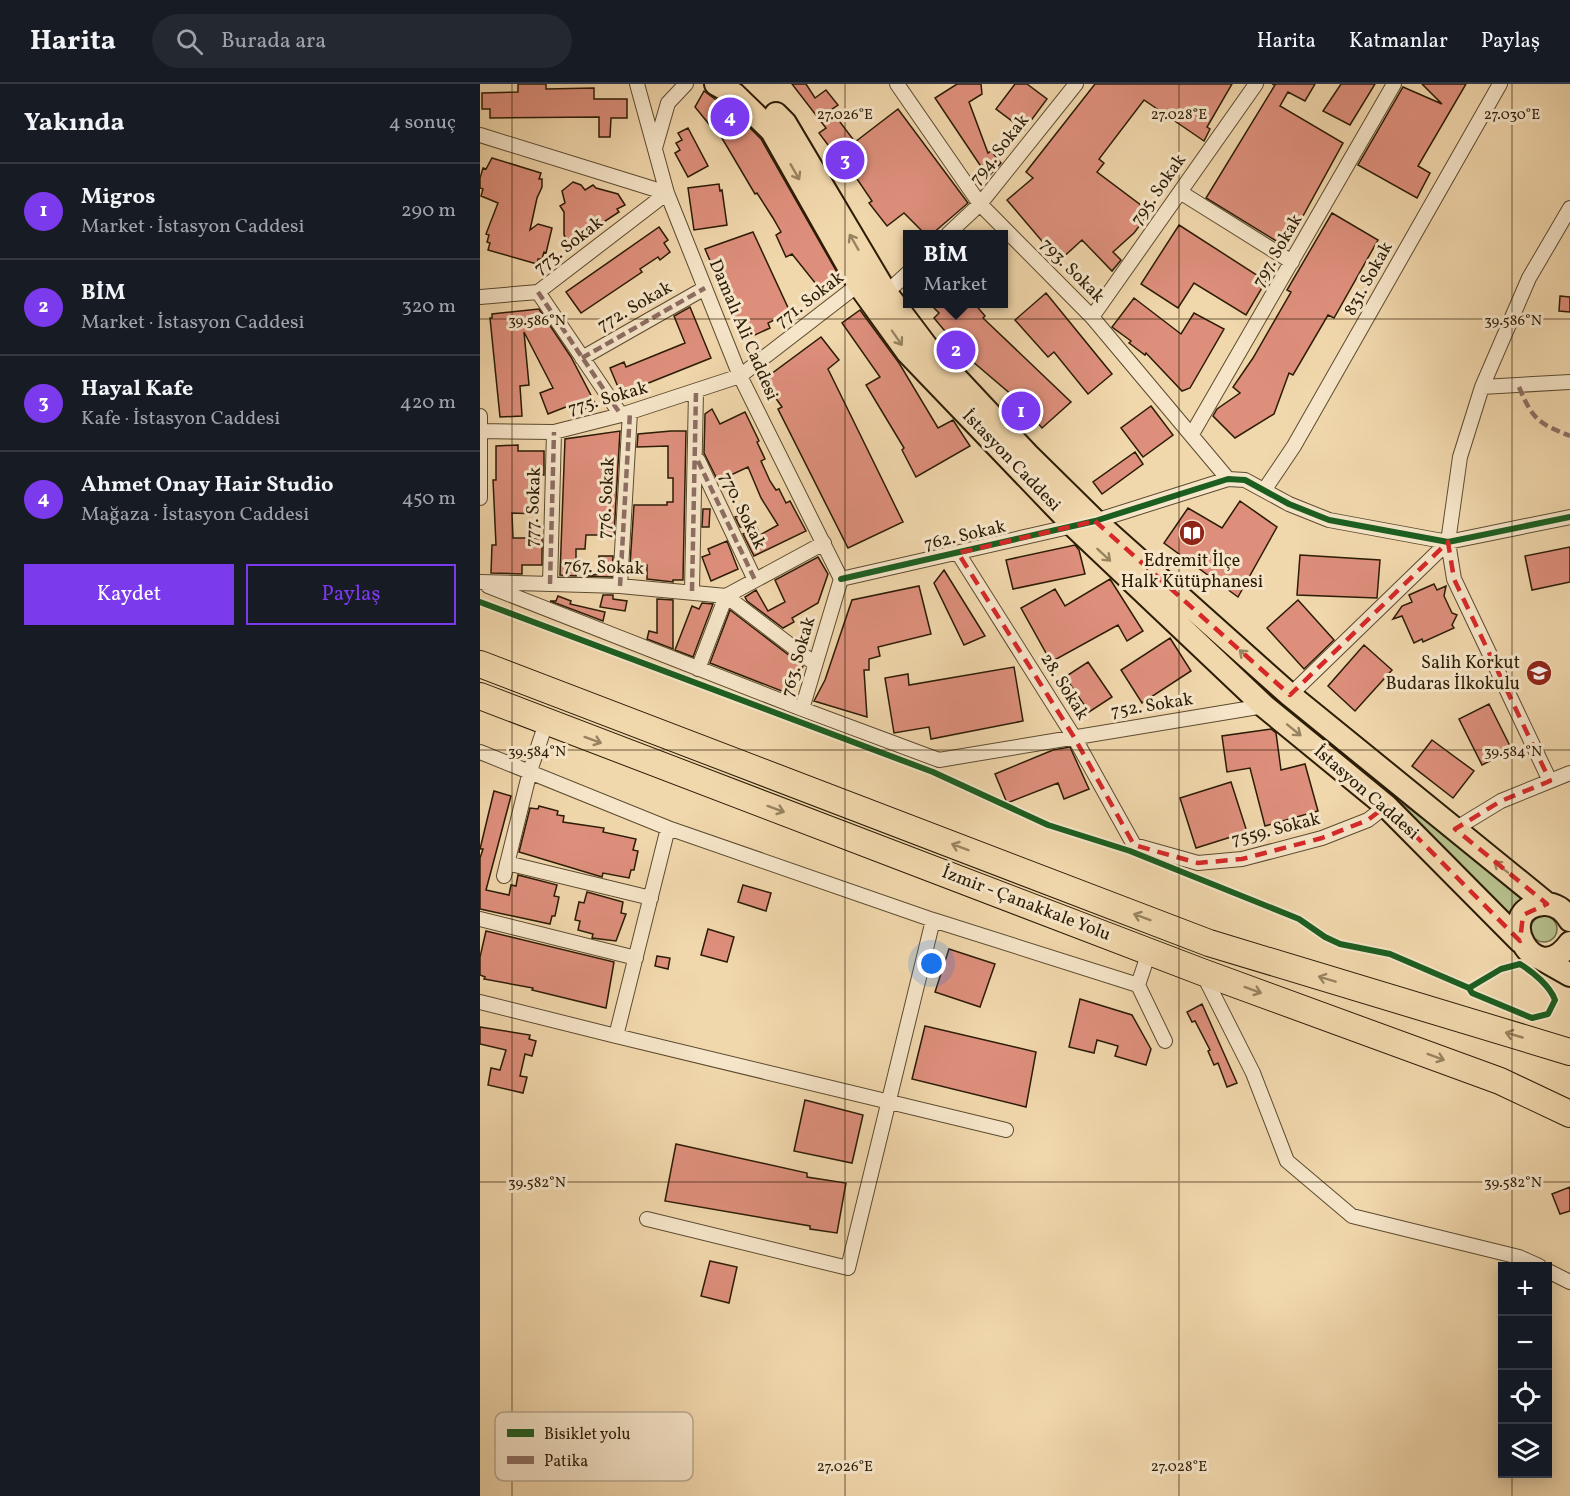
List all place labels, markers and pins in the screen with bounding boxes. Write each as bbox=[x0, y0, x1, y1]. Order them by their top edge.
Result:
pin: 4 bbox=[710, 94, 750, 140]
pin: 3 bbox=[826, 138, 865, 182]
pin: 2 bbox=[936, 328, 976, 372]
pin: 1 bbox=[1002, 388, 1040, 434]
library icon: Edremit İlçe Halk Kütüphanesi bbox=[1177, 518, 1207, 548]
place label: Edremit İlçe Halk Kütüphanesi bbox=[1121, 549, 1263, 595]
place label: Salih Korkut Budaras İlkokulu bbox=[1386, 651, 1520, 697]
school or university icon: Salih Korkut Budaras İlkokulu bbox=[1524, 658, 1554, 688]

